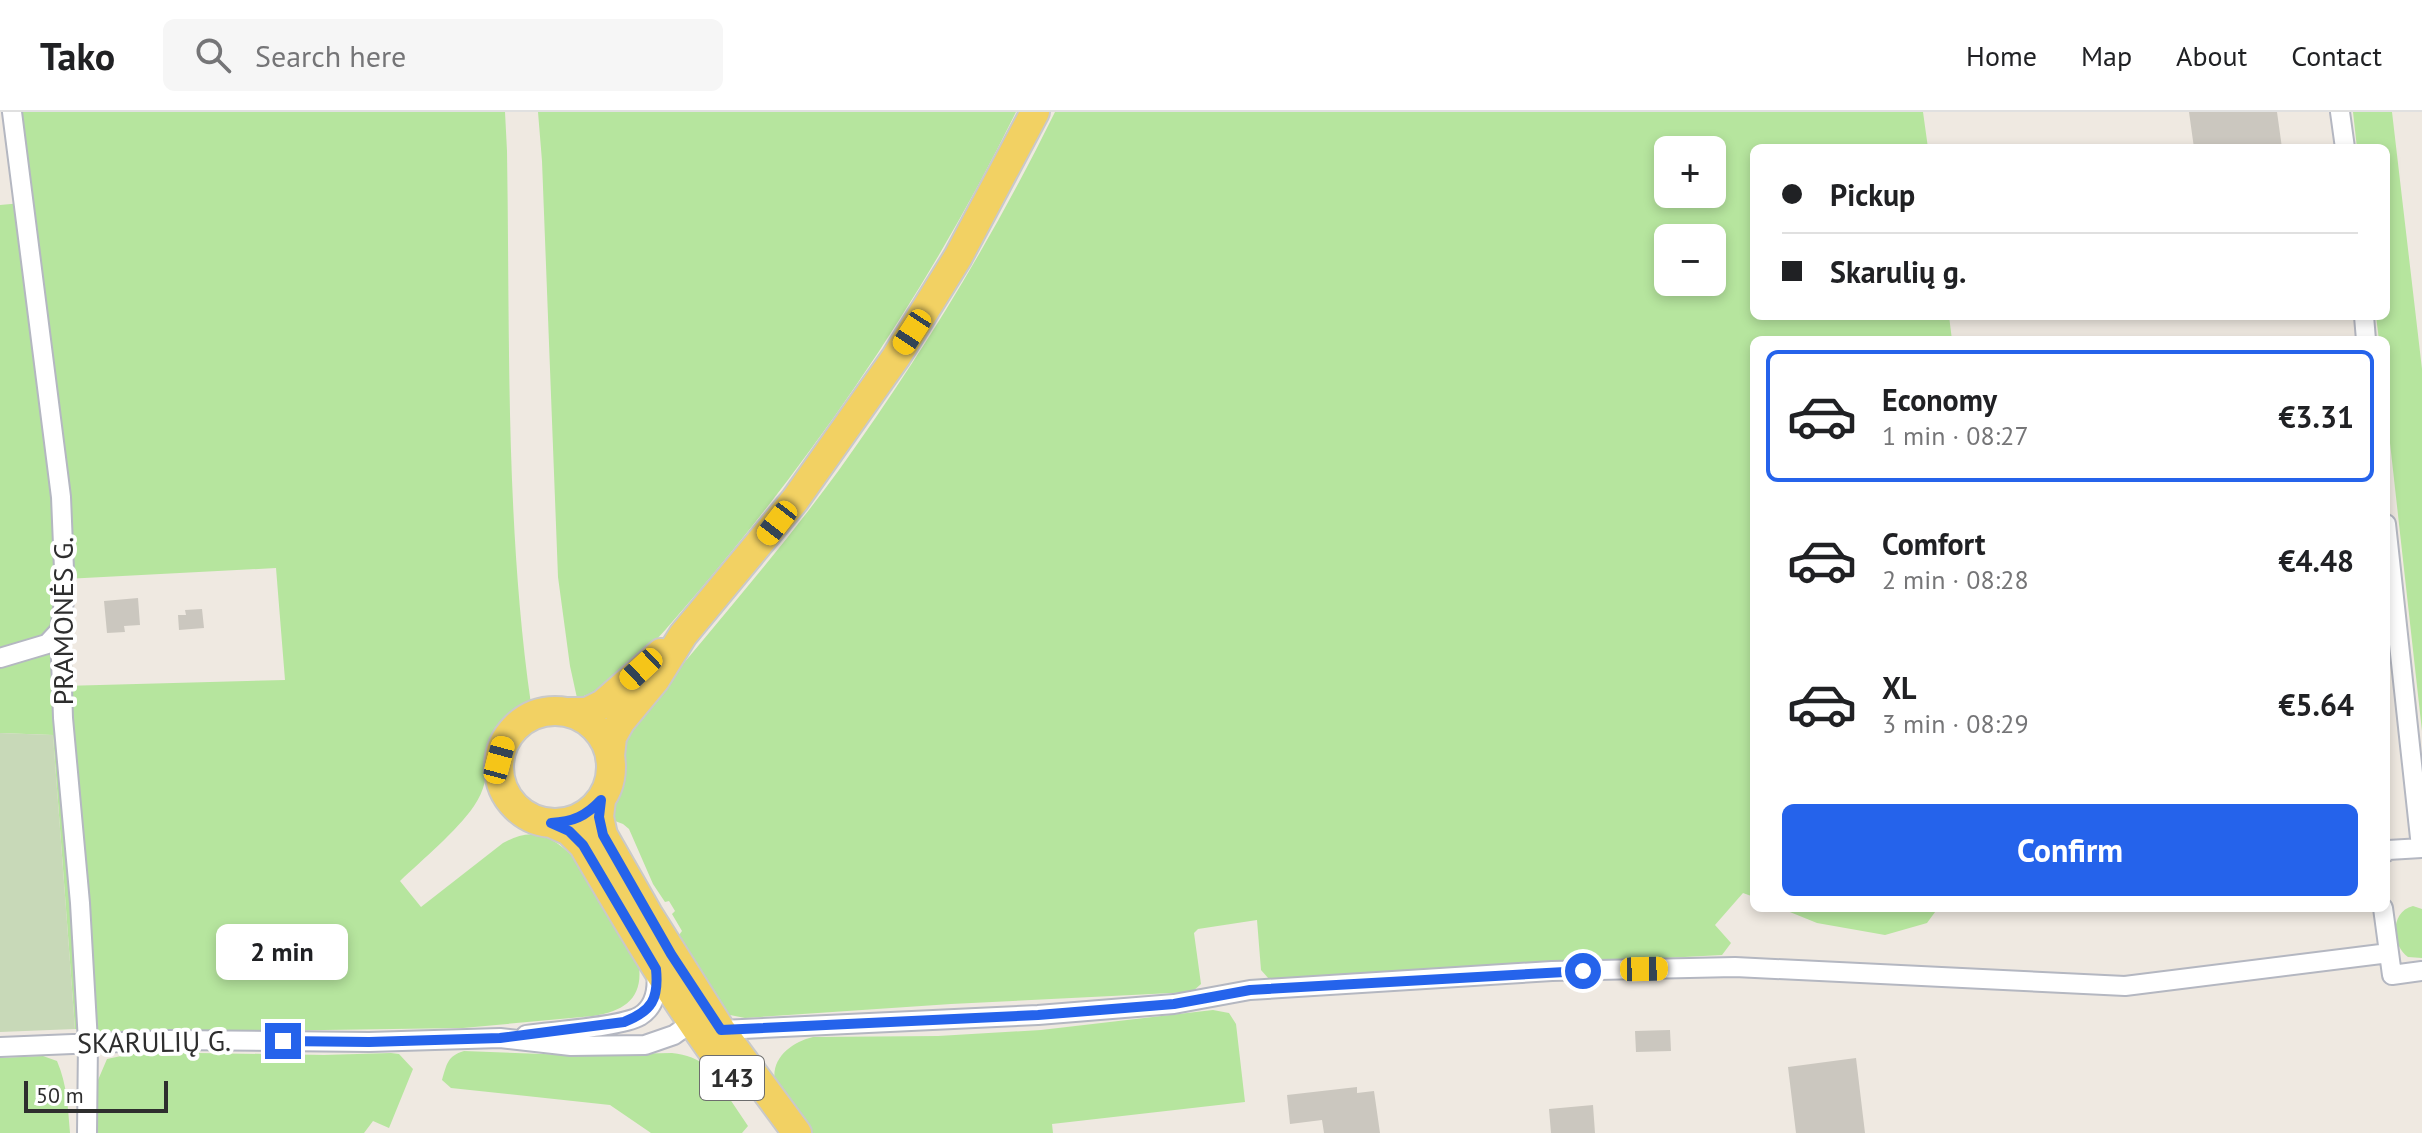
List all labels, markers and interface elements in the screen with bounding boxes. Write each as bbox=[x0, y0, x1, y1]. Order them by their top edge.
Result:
search box bbox=[163, 19, 723, 91]
text: Tako bbox=[40, 31, 115, 80]
icon: search bbox=[191, 33, 235, 77]
text: Search here bbox=[255, 36, 406, 75]
text: Home bbox=[1966, 37, 2037, 74]
text: Map bbox=[2081, 37, 2132, 74]
text: About bbox=[2176, 37, 2247, 74]
text: Contact bbox=[2291, 37, 2382, 74]
map controls bbox=[1654, 136, 1726, 296]
button: + bbox=[1654, 136, 1726, 208]
text: Pickup bbox=[1830, 175, 1915, 214]
button: − bbox=[1654, 224, 1726, 296]
text: Skarulių g. bbox=[1830, 252, 1966, 291]
car bbox=[889, 305, 935, 359]
icon: car bbox=[1786, 380, 1858, 452]
text: Economy bbox=[1882, 380, 1997, 419]
text: €3.31 bbox=[2279, 397, 2354, 436]
text: 1 min · 08:27 bbox=[1882, 419, 2029, 452]
car bbox=[753, 497, 801, 549]
icon: car bbox=[1786, 524, 1858, 596]
text: Comfort bbox=[1882, 524, 1985, 563]
street label: PRAMONĖS G. bbox=[44, 537, 81, 705]
text: €4.48 bbox=[2279, 541, 2354, 580]
text: 2 min · 08:28 bbox=[1882, 563, 2029, 596]
car bbox=[615, 644, 667, 694]
icon: car bbox=[1786, 668, 1858, 740]
text: XL bbox=[1882, 668, 1916, 707]
text: €5.64 bbox=[2279, 685, 2354, 724]
text: 3 min · 08:29 bbox=[1882, 707, 2029, 740]
car bbox=[481, 734, 517, 786]
button: Confirm bbox=[1782, 804, 2358, 896]
callout: 2 min bbox=[217, 925, 349, 981]
text: 2 min bbox=[250, 935, 314, 968]
route start bbox=[1565, 953, 1601, 989]
car bbox=[1620, 957, 1668, 981]
street label: SKARULIŲ G. bbox=[77, 1022, 231, 1061]
route end bbox=[265, 1023, 301, 1059]
road number: 143 bbox=[700, 1056, 764, 1100]
scale bar bbox=[24, 1077, 168, 1113]
text: 50 m bbox=[36, 1081, 84, 1109]

